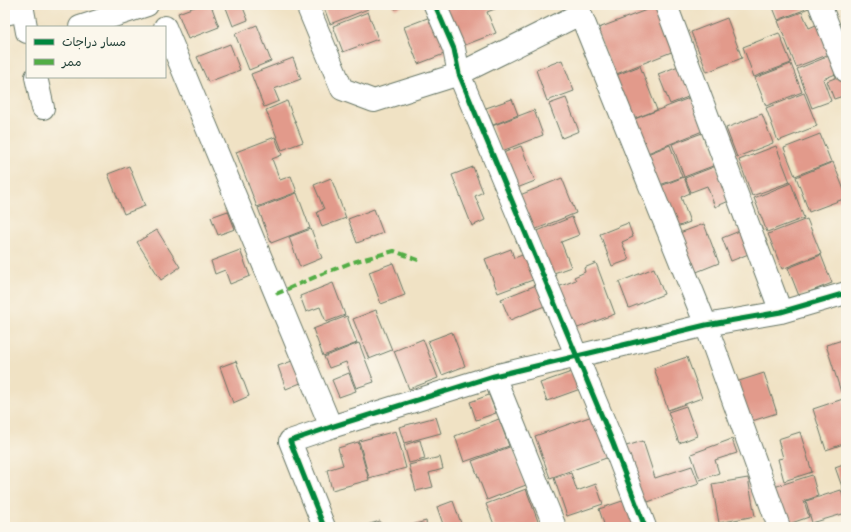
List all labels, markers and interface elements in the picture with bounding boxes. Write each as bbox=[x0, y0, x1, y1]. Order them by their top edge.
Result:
legend bbox=[26, 26, 166, 78]
text: مسار دراجات bbox=[62, 33, 126, 50]
text: ممر bbox=[61, 53, 81, 69]

